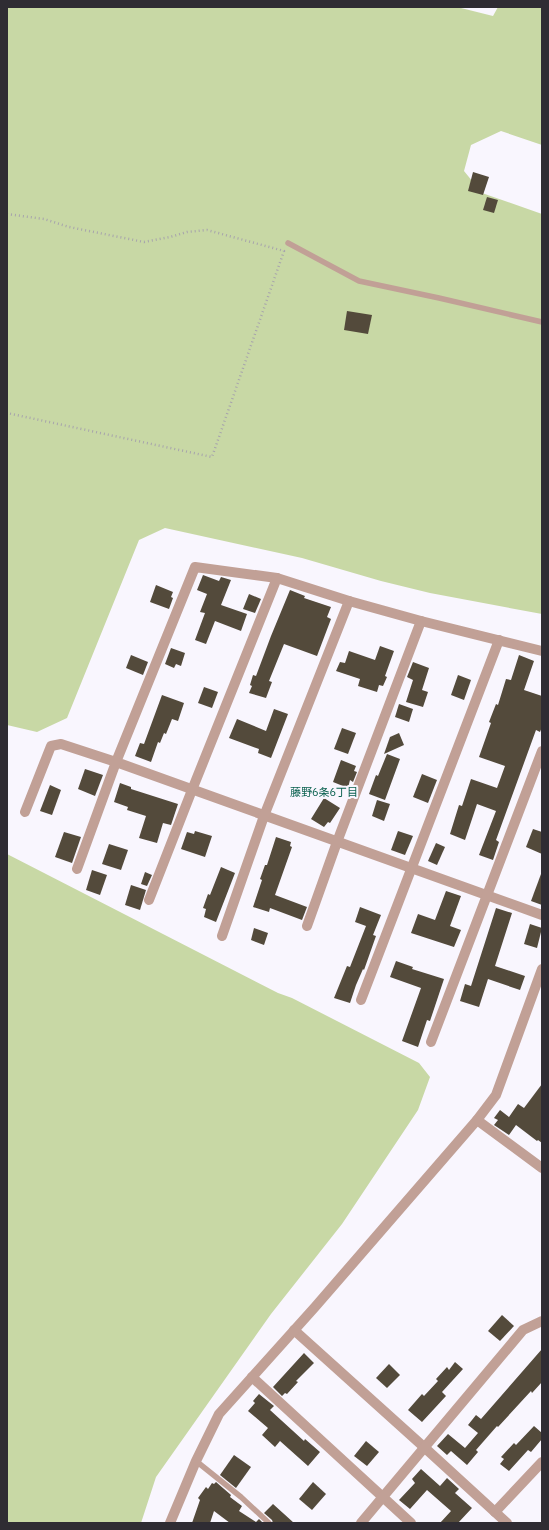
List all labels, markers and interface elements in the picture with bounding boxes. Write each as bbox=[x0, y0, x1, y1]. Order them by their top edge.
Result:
district label: 藤野6条6丁目 bbox=[290, 785, 358, 799]

